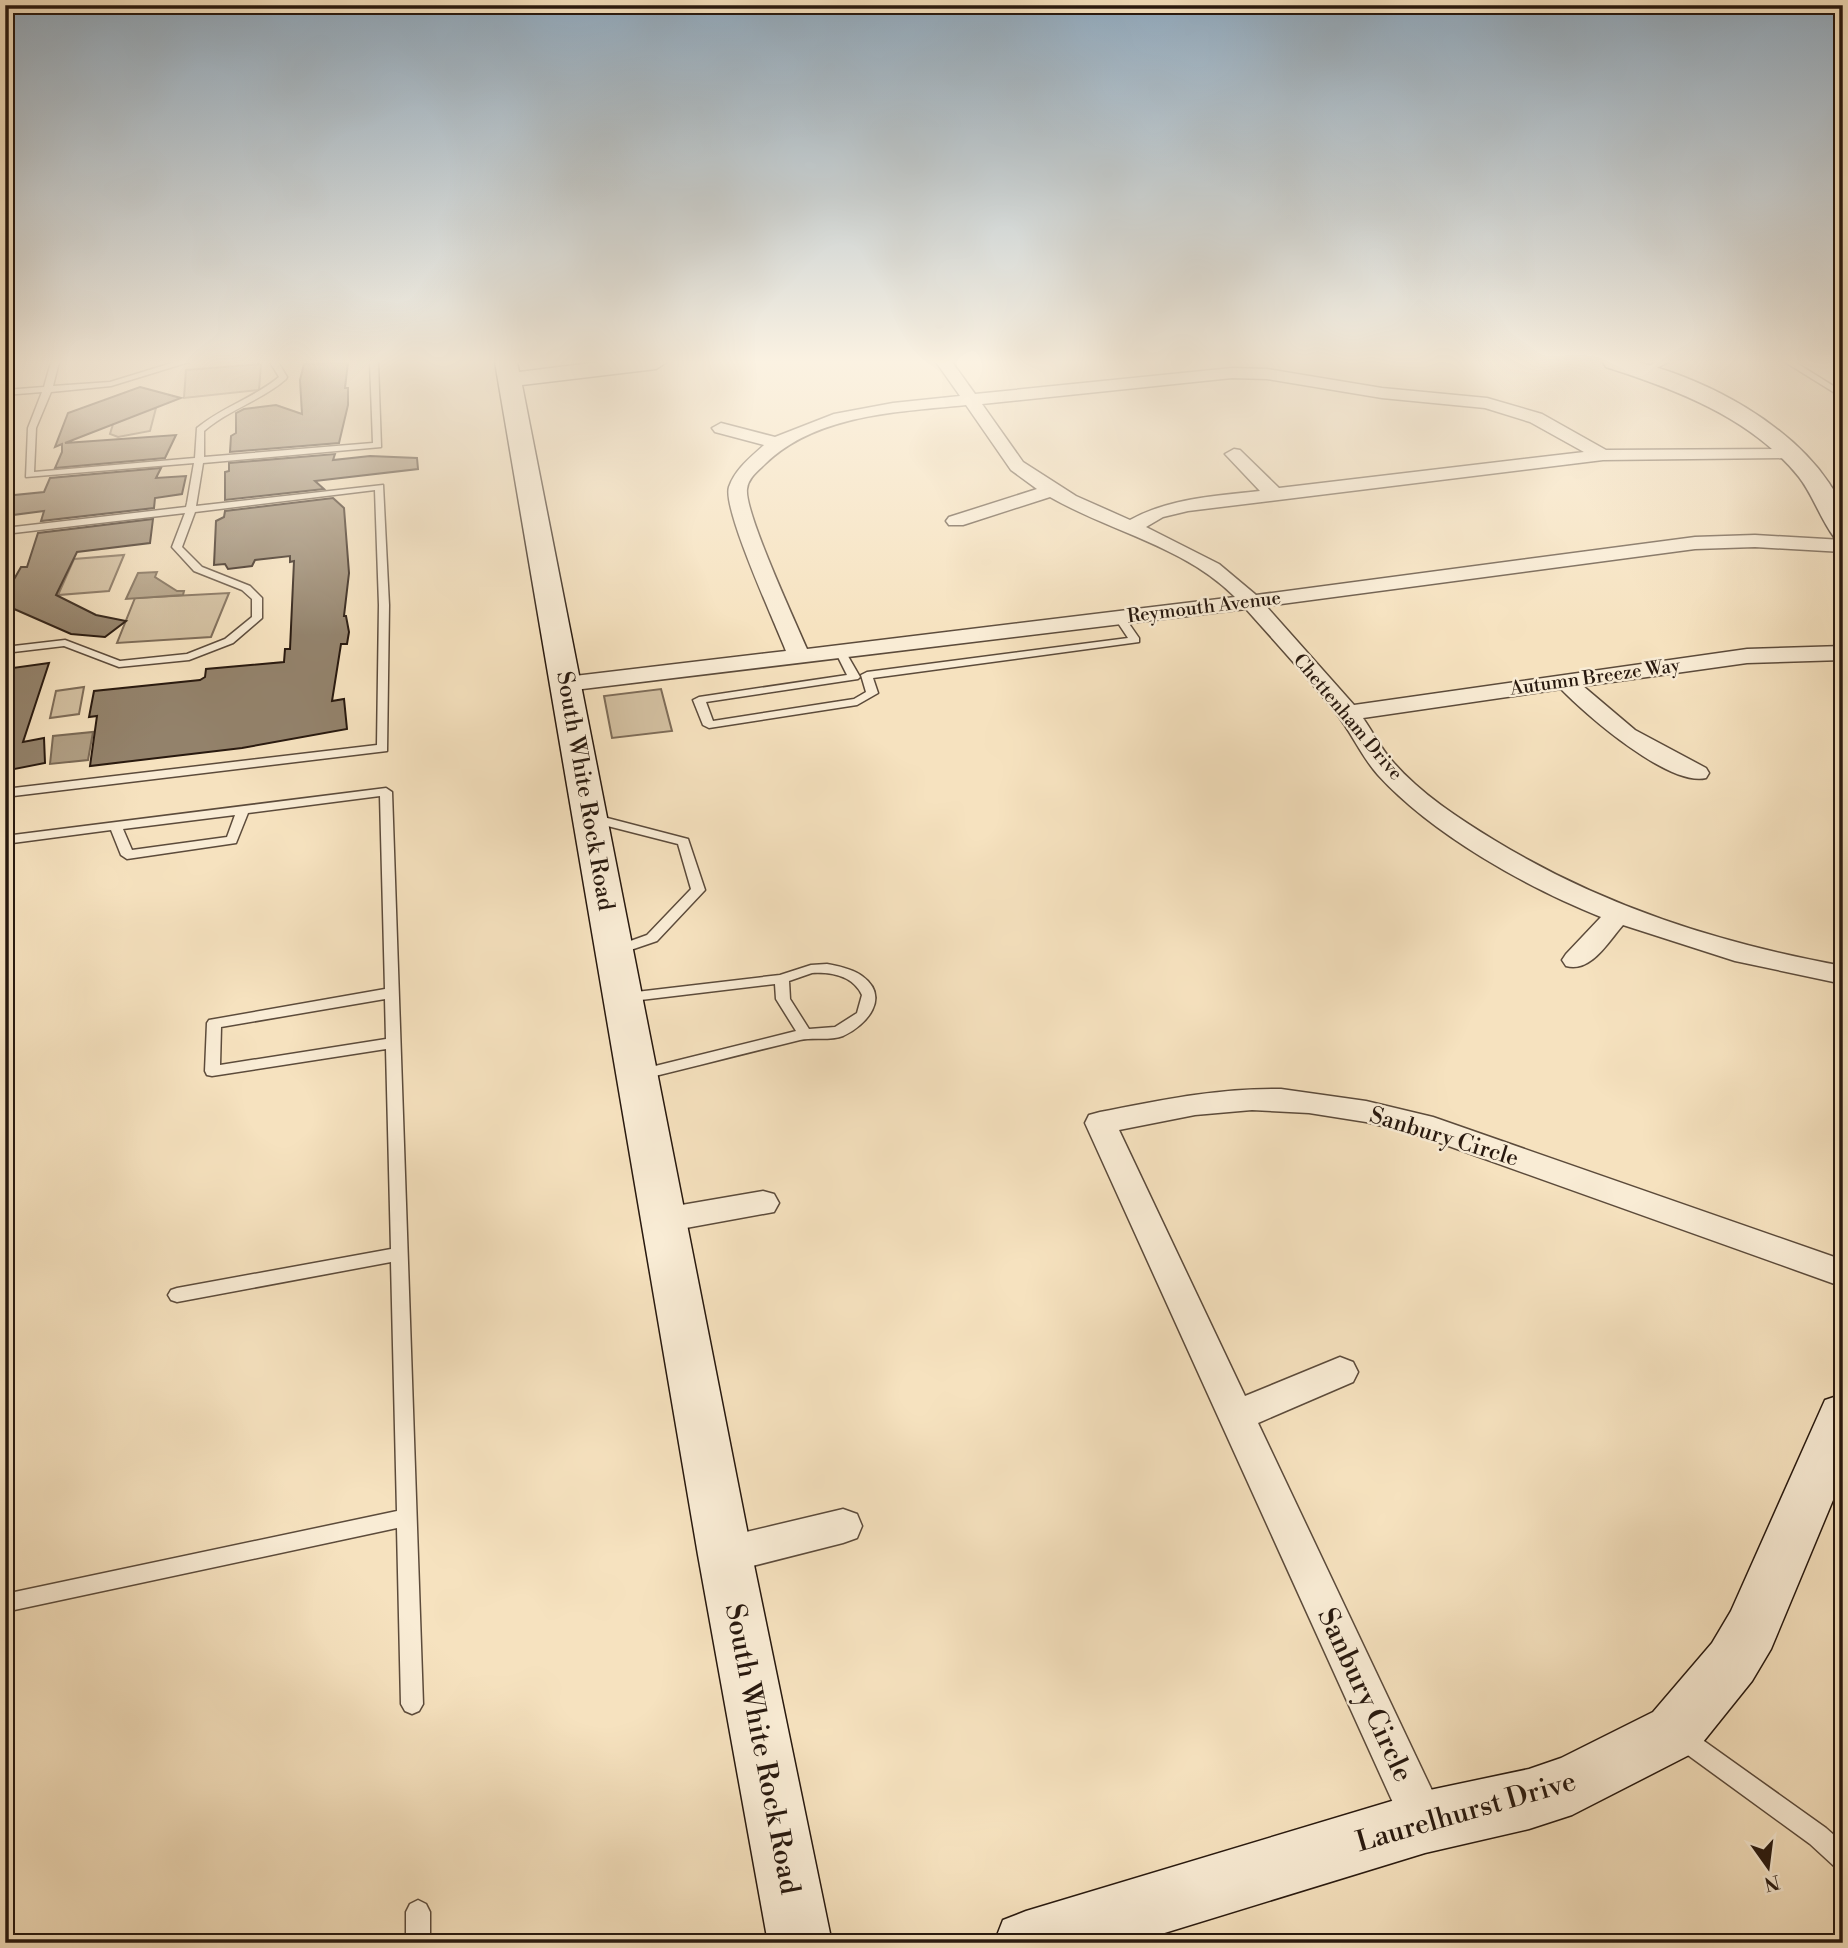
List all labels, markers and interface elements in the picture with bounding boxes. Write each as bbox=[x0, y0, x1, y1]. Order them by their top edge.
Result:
street label: Reymouth Avenue bbox=[1126, 586, 1282, 628]
street label: Chettenham Drive bbox=[1288, 649, 1408, 785]
street label: Autumn Breeze Way bbox=[1508, 653, 1682, 701]
street label: South White Rock Road bbox=[550, 669, 620, 913]
street label: Sanbury Circle bbox=[1366, 1101, 1522, 1173]
street label: South White Rock Road bbox=[717, 1601, 807, 1897]
street label: Sanbury Circle bbox=[1309, 1602, 1421, 1788]
street label: Laurelhurst Drive bbox=[1352, 1764, 1580, 1860]
north arrow bbox=[1732, 1832, 1802, 1902]
text: N bbox=[1762, 1869, 1782, 1896]

